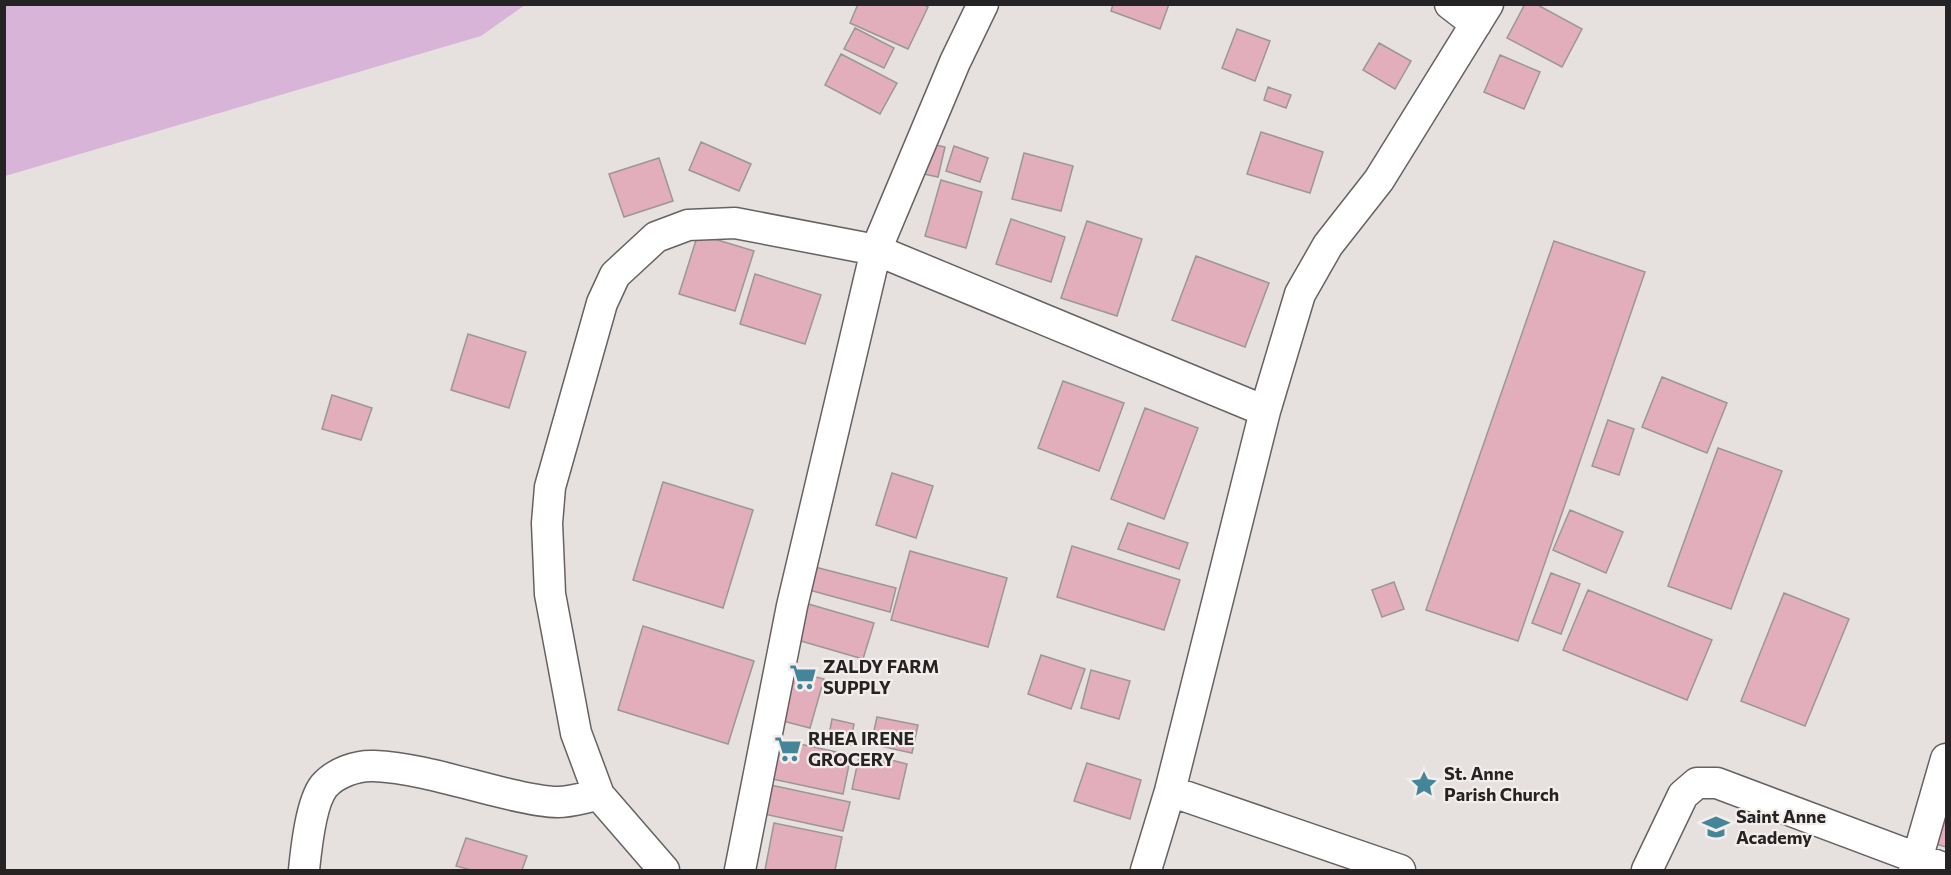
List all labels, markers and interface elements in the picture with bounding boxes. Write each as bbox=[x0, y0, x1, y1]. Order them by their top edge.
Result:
place label: ZALDY FARM SUPPLY bbox=[823, 655, 939, 698]
supermarket icon: ZALDY FARM SUPPLY bbox=[788, 662, 818, 692]
place label: RHEA IRENE GROCERY bbox=[808, 727, 914, 770]
supermarket icon: RHEA IRENE GROCERY bbox=[773, 734, 803, 764]
place label: St. Anne Parish Church bbox=[1444, 762, 1559, 805]
place icon: St. Anne Parish Church bbox=[1409, 769, 1439, 799]
place label: Saint Anne Academy bbox=[1736, 805, 1826, 848]
school or university icon: Saint Anne Academy bbox=[1701, 812, 1731, 842]

